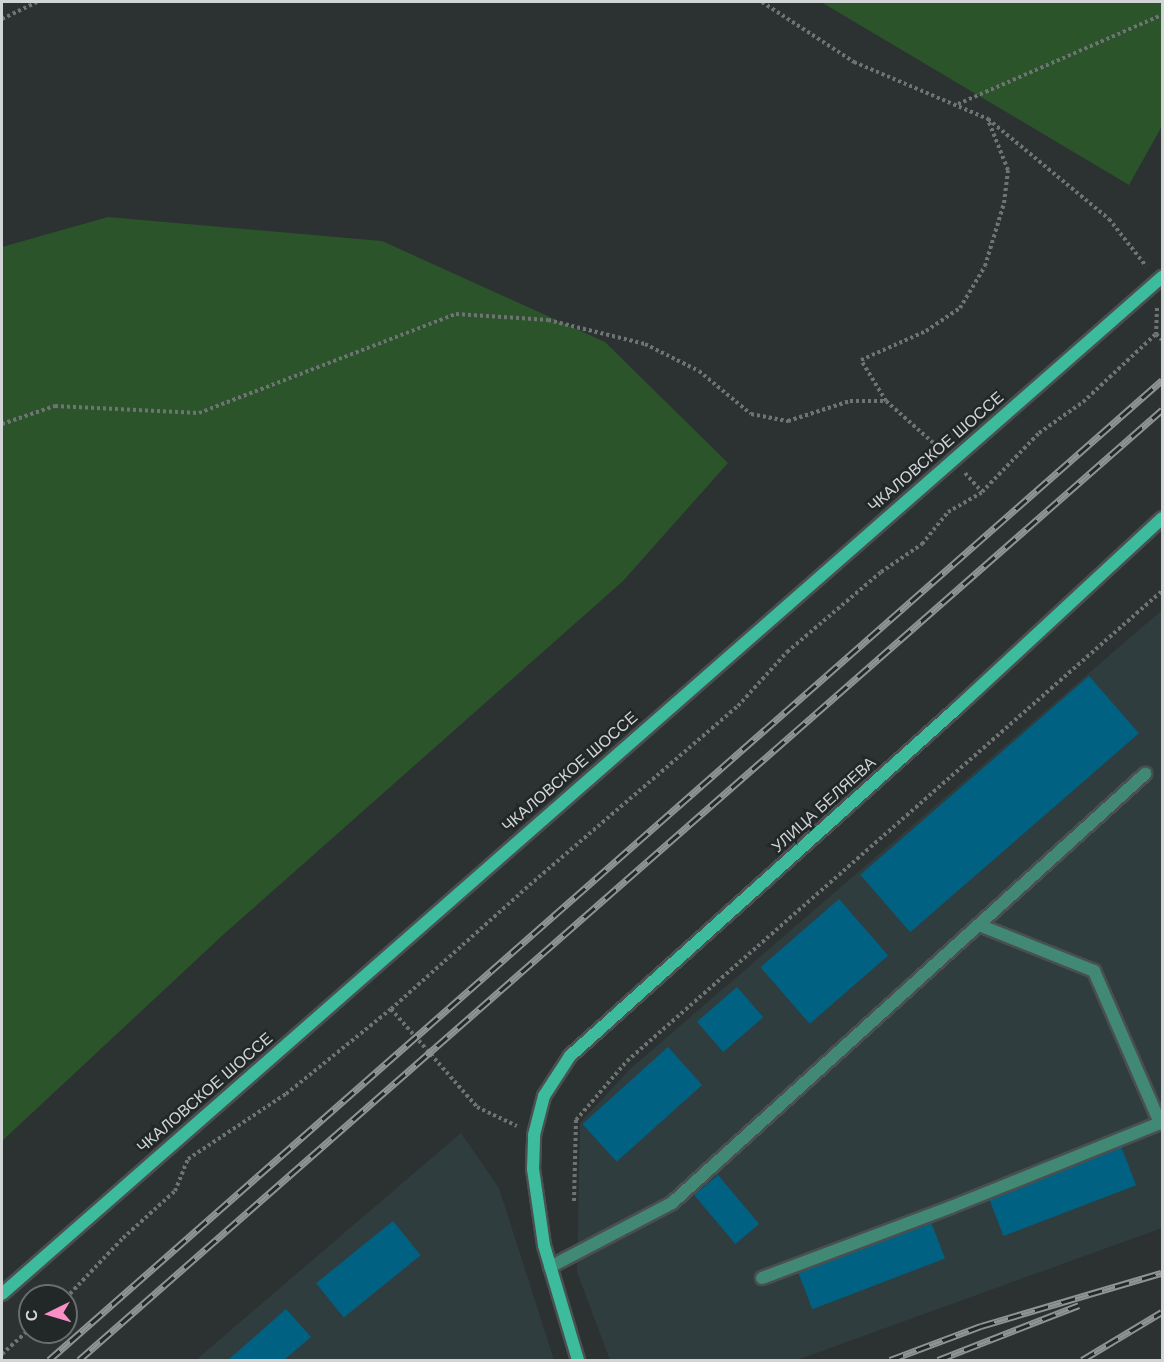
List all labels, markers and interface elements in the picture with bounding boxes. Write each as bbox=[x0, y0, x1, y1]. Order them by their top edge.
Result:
street label: ЧКАЛОВСКОЕ ШОССЕ bbox=[864, 388, 1008, 516]
street label: ЧКАЛОВСКОЕ ШОССЕ bbox=[498, 708, 642, 836]
street label: УЛИЦА БЕЛЯЕВА bbox=[768, 753, 880, 857]
street label: ЧКАЛОВСКОЕ ШОССЕ bbox=[133, 1029, 277, 1157]
north arrow bbox=[18, 1284, 78, 1344]
text: С bbox=[23, 1309, 41, 1322]

